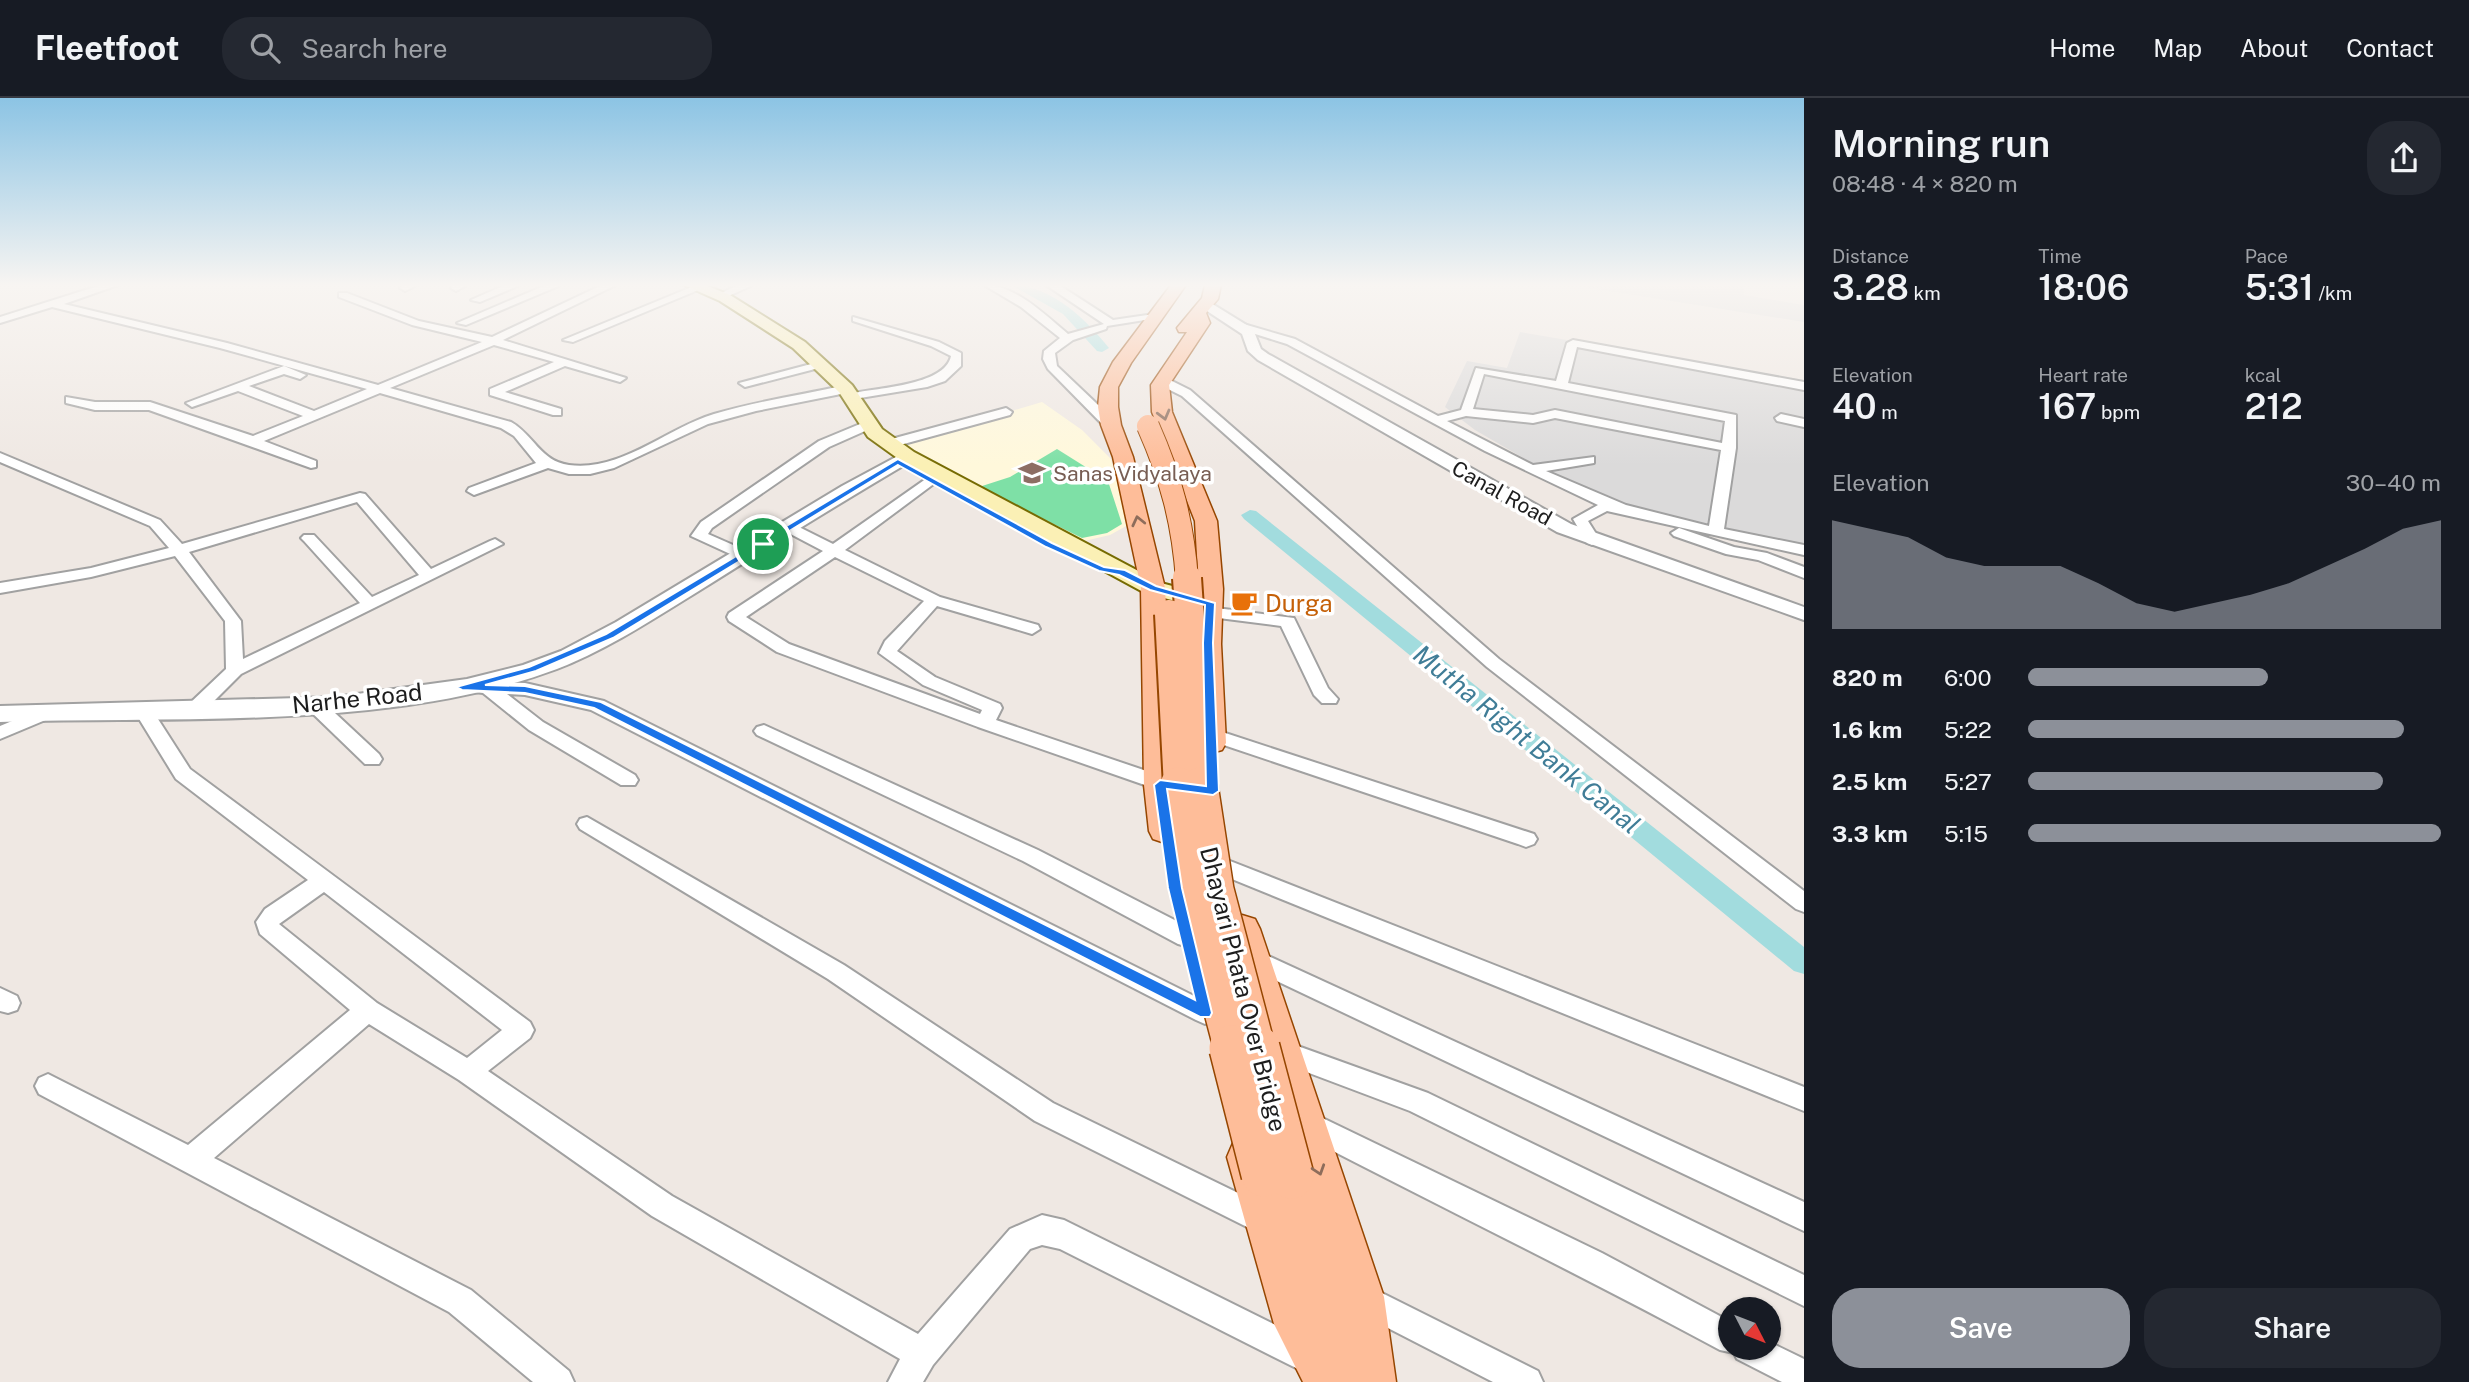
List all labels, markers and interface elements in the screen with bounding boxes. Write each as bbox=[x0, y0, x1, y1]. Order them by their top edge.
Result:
search box bbox=[222, 17, 712, 80]
text: Fleetfoot bbox=[35, 29, 180, 67]
icon: search bbox=[246, 29, 284, 67]
text: Search here bbox=[302, 33, 448, 64]
text: Home bbox=[2049, 34, 2115, 62]
text: Map bbox=[2153, 34, 2202, 62]
text: About bbox=[2240, 34, 2308, 62]
text: Contact bbox=[2346, 34, 2434, 62]
text: Morning run bbox=[1832, 121, 2050, 166]
button: share bbox=[2367, 121, 2441, 195]
text: 08:48 · 4 × 820 m bbox=[1832, 170, 2018, 197]
text: Distance bbox=[1832, 245, 1909, 267]
text: Time bbox=[2038, 245, 2082, 267]
text: Pace bbox=[2245, 245, 2288, 267]
text: 3.28 bbox=[1832, 267, 1909, 308]
text: 18:06 bbox=[2038, 267, 2129, 308]
text: 5:31 bbox=[2245, 267, 2314, 308]
text: km bbox=[1909, 282, 1941, 304]
text: /km bbox=[2314, 282, 2352, 304]
text: Elevation bbox=[1832, 364, 1913, 386]
text: Heart rate bbox=[2038, 364, 2128, 386]
text: kcal bbox=[2245, 364, 2281, 386]
text: 40 bbox=[1832, 386, 1877, 427]
text: 167 bbox=[2038, 386, 2096, 427]
text: 212 bbox=[2245, 386, 2303, 427]
text: m bbox=[1877, 401, 1898, 423]
text: bpm bbox=[2096, 401, 2140, 423]
one-way arrow bbox=[1156, 409, 1171, 421]
street label: Canal Road bbox=[1447, 455, 1557, 531]
school or university icon: Sanas Vidyalaya bbox=[1017, 458, 1047, 488]
place label: Sanas Vidyalaya bbox=[1053, 461, 1212, 486]
text: Elevation bbox=[1832, 469, 1930, 496]
text: 30–40 m bbox=[2346, 469, 2441, 496]
pin bbox=[733, 514, 793, 574]
one-way arrow bbox=[1131, 515, 1146, 527]
icon: arrive bbox=[744, 525, 782, 563]
cafe icon: Durga bbox=[1229, 588, 1259, 618]
place label: Durga bbox=[1265, 589, 1333, 617]
water label: Mutha Right Bank Canal bbox=[1407, 638, 1647, 840]
text: 820 m bbox=[1832, 664, 1903, 691]
text: 6:00 bbox=[1944, 664, 1992, 691]
street label: Narhe Road bbox=[291, 677, 423, 719]
text: 1.6 km bbox=[1832, 716, 1902, 743]
text: 5:22 bbox=[1944, 716, 1992, 743]
text: 2.5 km bbox=[1832, 768, 1907, 795]
text: 5:27 bbox=[1944, 768, 1992, 795]
text: 3.3 km bbox=[1832, 820, 1908, 847]
text: 5:15 bbox=[1944, 820, 1988, 847]
street label: Dhayari Phata Over Bridge bbox=[1195, 844, 1293, 1134]
one-way arrow bbox=[1311, 1164, 1326, 1176]
button: Save bbox=[1832, 1288, 2130, 1368]
button: Share bbox=[2144, 1288, 2441, 1368]
north arrow bbox=[1718, 1297, 1782, 1360]
map controls bbox=[1718, 1297, 1781, 1360]

